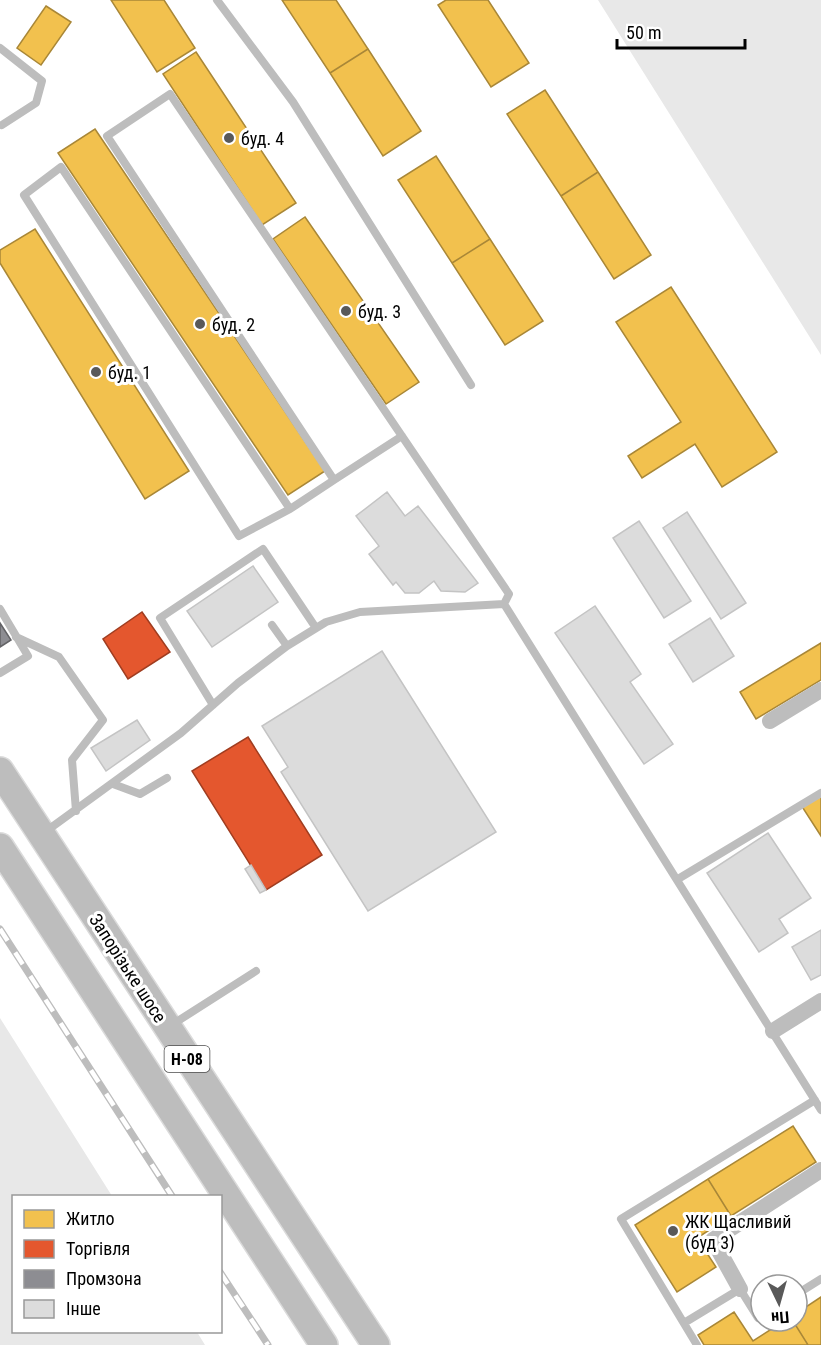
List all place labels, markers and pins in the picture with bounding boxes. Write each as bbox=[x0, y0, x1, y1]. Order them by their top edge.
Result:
place label: буд. 4 bbox=[241, 128, 284, 149]
marker: буд. 4 bbox=[222, 131, 236, 145]
place label: буд. 3 bbox=[358, 301, 401, 322]
marker: буд. 3 bbox=[339, 304, 353, 318]
place label: буд. 2 bbox=[212, 314, 255, 335]
marker: буд. 2 bbox=[193, 317, 207, 331]
place label: буд. 1 bbox=[108, 362, 151, 383]
marker: буд. 1 bbox=[89, 365, 103, 379]
place label: ЖК Щасливий (буд 3) bbox=[685, 1211, 791, 1254]
marker: ЖК Щасливий (буд 3) bbox=[666, 1224, 680, 1238]

